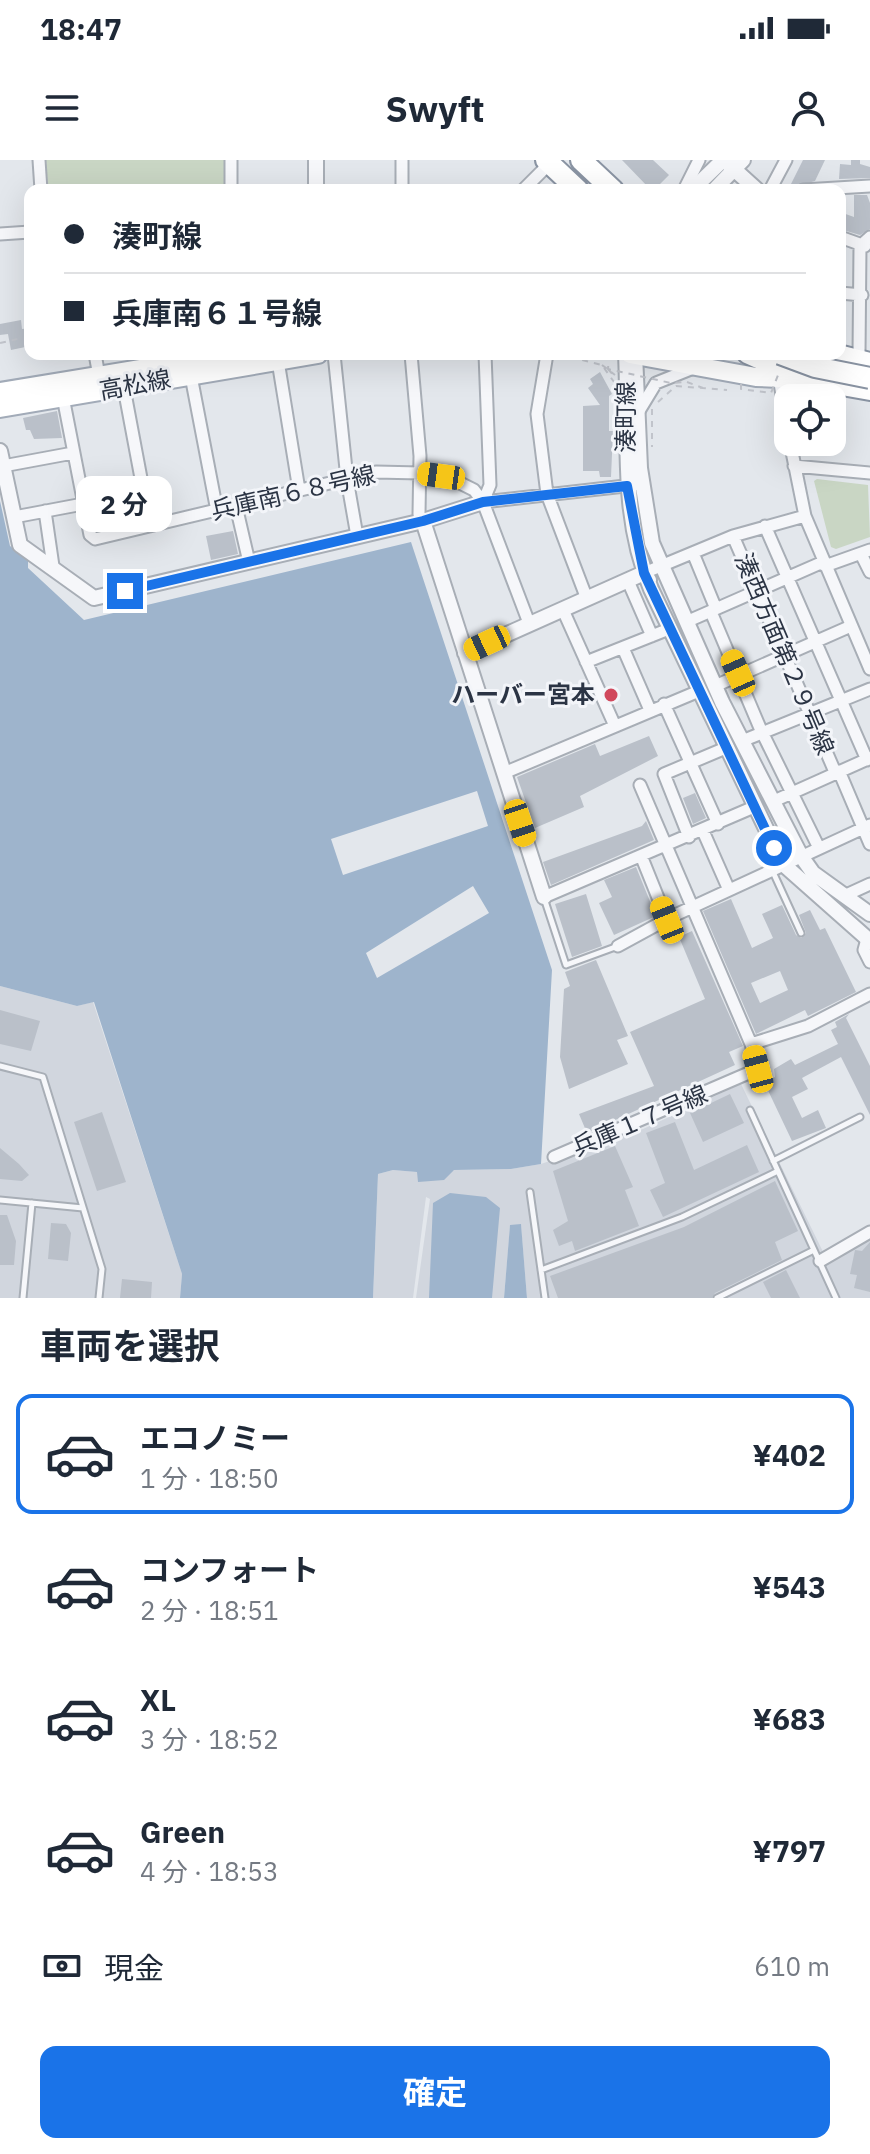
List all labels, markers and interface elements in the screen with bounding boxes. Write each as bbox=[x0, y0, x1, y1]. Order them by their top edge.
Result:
text: 18:47 bbox=[40, 9, 122, 48]
text: Swyft bbox=[385, 85, 485, 132]
icon: menu bbox=[40, 86, 84, 130]
icon: person bbox=[786, 86, 830, 130]
text: 湊町線 bbox=[112, 216, 202, 255]
text: 兵庫南６１号線 bbox=[112, 293, 322, 332]
street label: 高松線 bbox=[97, 362, 173, 406]
street label: 湊町線 bbox=[609, 381, 641, 453]
map controls bbox=[774, 384, 846, 456]
button: locate bbox=[774, 384, 846, 456]
street label: 兵庫南６８号線 bbox=[207, 458, 378, 527]
car bbox=[416, 461, 466, 491]
callout: 2 分 bbox=[77, 475, 173, 531]
text: 2 分 bbox=[100, 487, 148, 521]
street label: 湊西方面第２９号線 bbox=[728, 548, 842, 759]
route end bbox=[107, 573, 143, 609]
car bbox=[460, 622, 514, 664]
car bbox=[717, 646, 759, 700]
place label: ハーバー宮本 bbox=[451, 678, 595, 710]
marker: ハーバー宮本 bbox=[602, 686, 620, 704]
car bbox=[501, 796, 539, 850]
route start bbox=[756, 830, 792, 866]
car bbox=[647, 893, 687, 947]
car bbox=[740, 1043, 776, 1095]
street label: 兵庫１７号線 bbox=[567, 1077, 712, 1163]
text: 車両を選択 bbox=[40, 1322, 220, 1369]
icon: car bbox=[44, 1418, 116, 1490]
text: エコノミー bbox=[140, 1418, 290, 1457]
text: ¥402 bbox=[753, 1435, 826, 1474]
text: 1 分 · 18:50 bbox=[140, 1461, 278, 1495]
icon: car bbox=[44, 1550, 116, 1622]
text: コンフォート bbox=[140, 1550, 319, 1589]
text: ¥543 bbox=[753, 1567, 826, 1606]
text: 2 分 · 18:51 bbox=[140, 1593, 278, 1627]
text: XL bbox=[140, 1680, 176, 1719]
icon: car bbox=[44, 1682, 116, 1754]
text: ¥683 bbox=[753, 1699, 826, 1738]
text: 3 分 · 18:52 bbox=[140, 1722, 278, 1756]
text: Green bbox=[140, 1812, 225, 1851]
icon: car bbox=[44, 1814, 116, 1886]
text: ¥797 bbox=[753, 1831, 826, 1870]
text: 4 分 · 18:53 bbox=[140, 1854, 278, 1888]
icon: cash bbox=[40, 1944, 84, 1988]
text: 現金 bbox=[104, 1948, 164, 1987]
text: 610 m bbox=[754, 1949, 830, 1983]
button: 確定 bbox=[40, 2046, 830, 2138]

